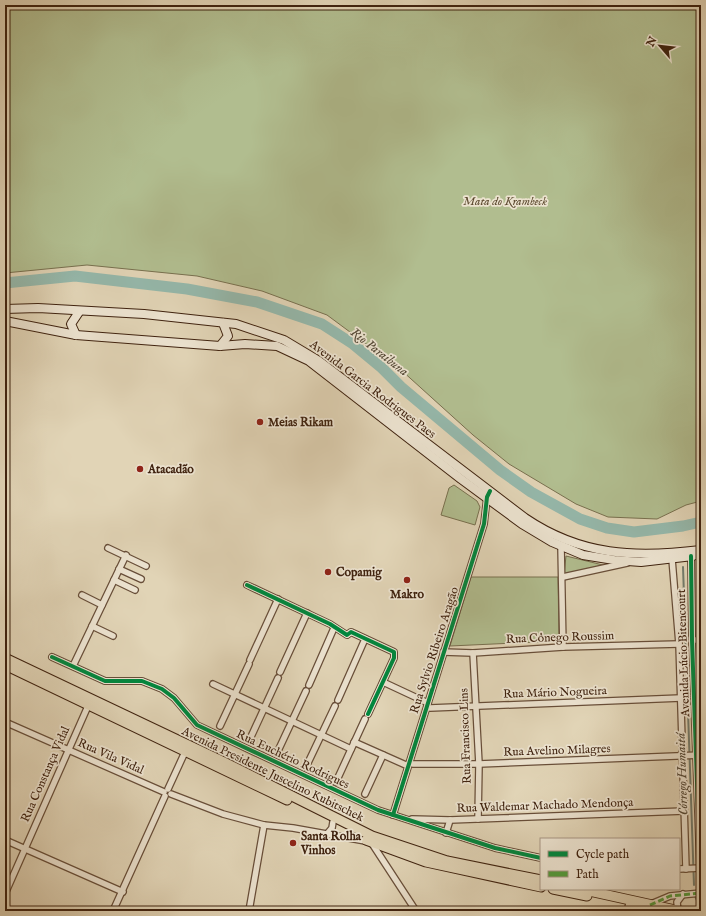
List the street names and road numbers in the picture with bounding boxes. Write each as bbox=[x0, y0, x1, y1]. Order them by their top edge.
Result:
street label: Avenida Garcia Rodrigues Paes bbox=[306, 336, 439, 442]
street label: Rua Sylvio Ribeiro Aragão bbox=[407, 584, 462, 715]
street label: Avenida Lúcio Bitencourt bbox=[674, 589, 693, 718]
street label: Rua Cônego Roussim bbox=[506, 628, 614, 647]
street label: Rua Mário Nogueira bbox=[503, 683, 608, 702]
street label: Rua Francisco Lins bbox=[456, 688, 475, 784]
street label: Rua Constança Vidal bbox=[18, 723, 74, 824]
street label: Avenida Presidente Juscelino Kubitschek bbox=[178, 723, 367, 826]
street label: Rua Euchério Rodrigues bbox=[234, 727, 352, 792]
street label: Rua Vila Vidal bbox=[75, 735, 147, 778]
street label: Rua Avelino Milagres bbox=[503, 741, 611, 760]
street label: Rua Waldemar Machado Mendonça bbox=[456, 795, 634, 816]

